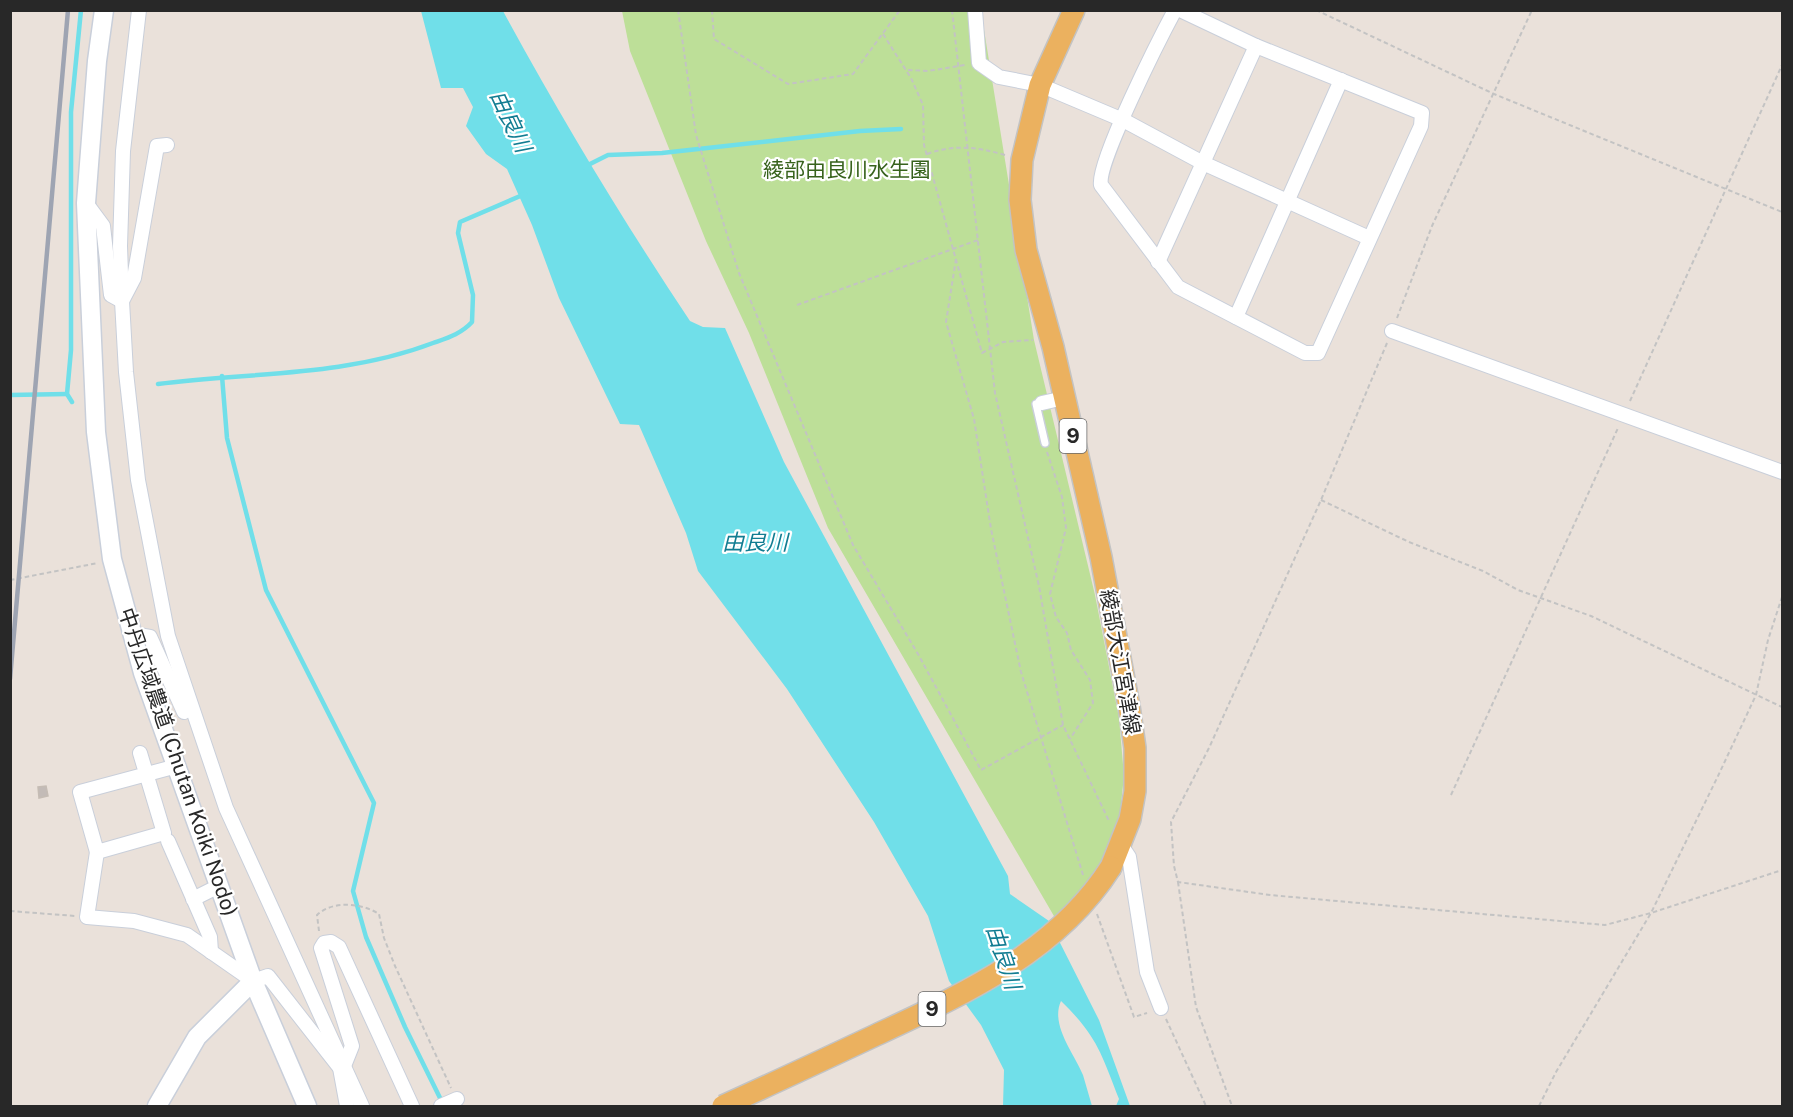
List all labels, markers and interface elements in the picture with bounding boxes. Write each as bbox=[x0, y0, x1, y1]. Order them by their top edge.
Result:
water label: 由良川 bbox=[485, 86, 538, 158]
park label: 綾部由良川水生園 bbox=[763, 157, 931, 182]
road number: 9 bbox=[1060, 419, 1086, 453]
water label: 由良川 bbox=[722, 529, 790, 555]
street label: 綾部大江宮津線 bbox=[1095, 587, 1146, 736]
street label: 中丹広域農道 (Chutan Koiki Nodo) bbox=[114, 604, 243, 919]
water label: 由良川 bbox=[981, 922, 1027, 994]
road number: 9 bbox=[918, 992, 946, 1026]

